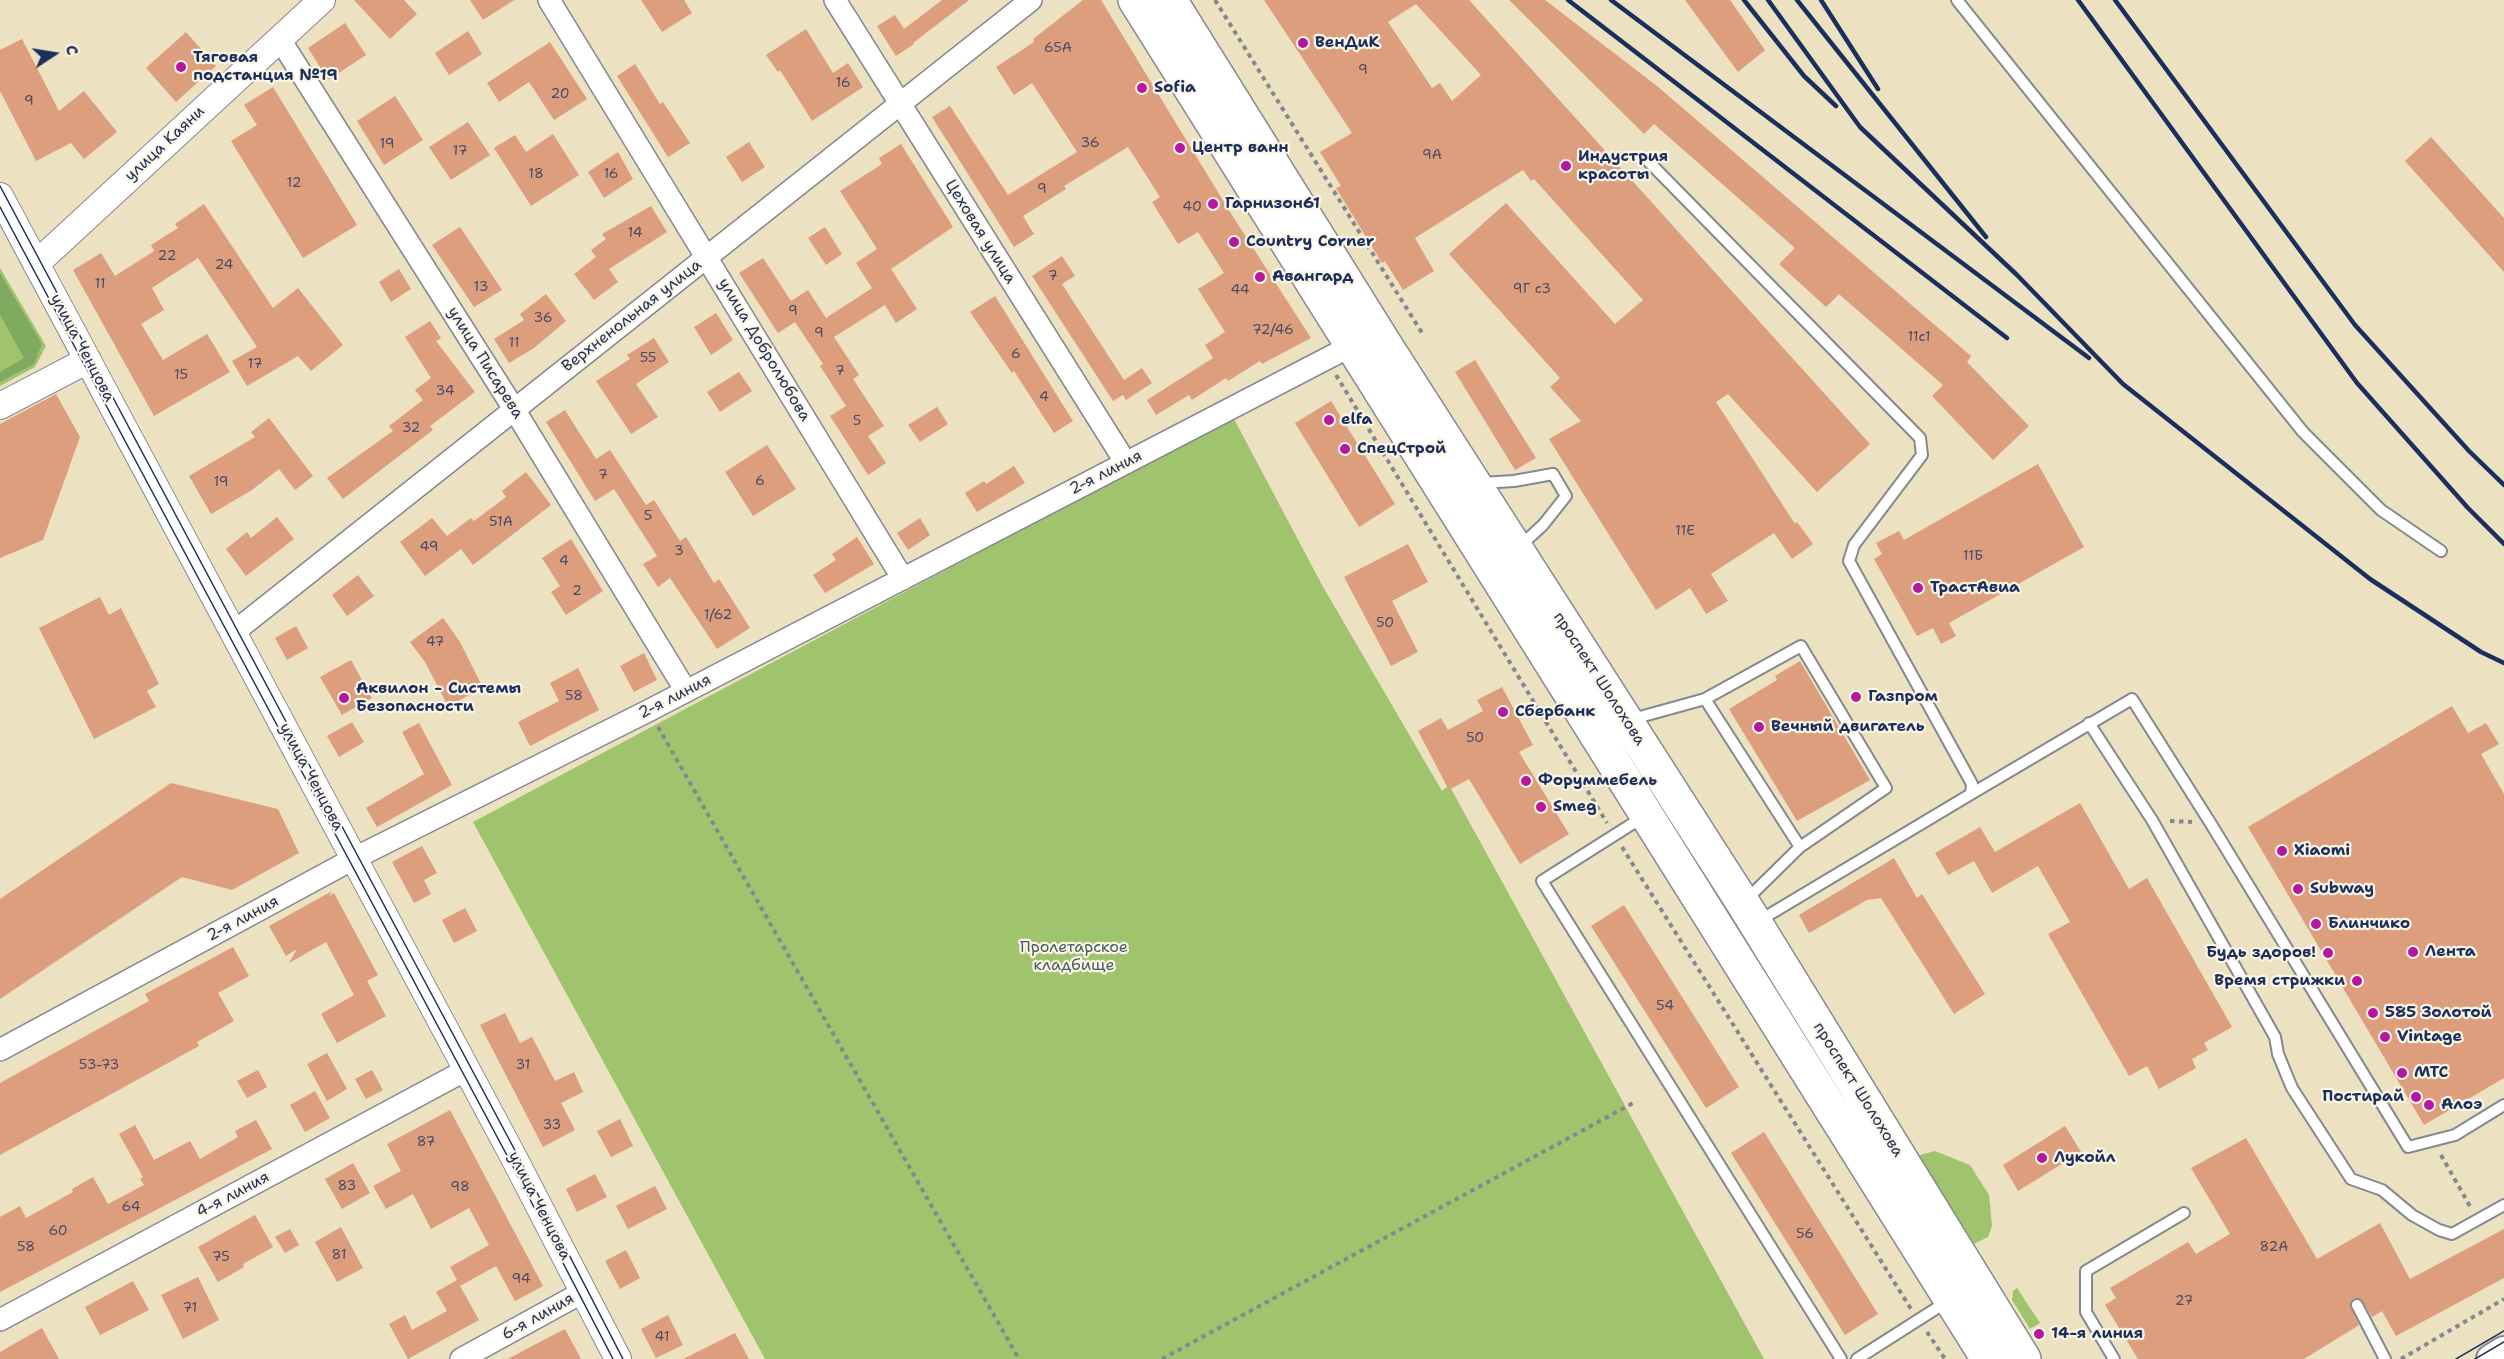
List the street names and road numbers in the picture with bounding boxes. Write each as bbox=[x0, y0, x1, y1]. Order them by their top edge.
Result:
street label: улица Каяни bbox=[121, 102, 209, 186]
street label: Цеховая улица bbox=[940, 176, 1020, 288]
street label: Верхненольная улица bbox=[558, 256, 706, 376]
street label: улица Добролюбова bbox=[714, 275, 814, 425]
street label: улица Ченцова bbox=[45, 291, 119, 405]
street label: улица Писарева bbox=[443, 303, 527, 423]
street label: 2-я линия bbox=[1067, 447, 1145, 499]
street label: проспект Шолохова bbox=[1549, 609, 1649, 749]
street label: 2-я линия bbox=[636, 671, 714, 723]
street label: улица Ченцова bbox=[274, 720, 348, 834]
street label: 2-я линия bbox=[204, 892, 282, 946]
street label: проспект Шолохова bbox=[1809, 1019, 1907, 1161]
street label: улица Ченцова bbox=[503, 1148, 575, 1264]
street label: 4-я линия bbox=[193, 1168, 273, 1222]
street label: 6-я линия bbox=[498, 1289, 578, 1345]

